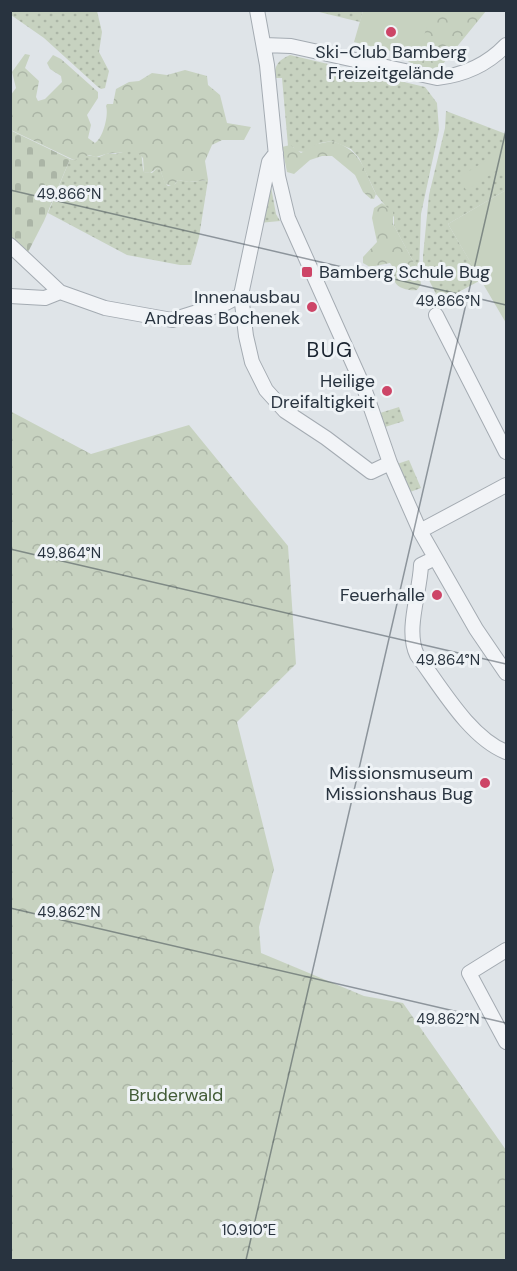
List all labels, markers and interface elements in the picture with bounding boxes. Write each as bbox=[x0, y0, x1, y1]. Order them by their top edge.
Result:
marker: Ski-Club Bamberg Freizeitgelände bbox=[384, 25, 398, 39]
place label: Ski-Club Bamberg Freizeitgelände bbox=[315, 40, 467, 85]
text: 49.866°N bbox=[37, 184, 101, 204]
place label: Bamberg Schule Bug bbox=[319, 260, 490, 284]
marker: Bamberg Schule Bug bbox=[300, 265, 314, 279]
place label: Innenausbau Andreas Bochenek bbox=[144, 285, 300, 330]
text: 49.866°N bbox=[416, 291, 480, 311]
marker: Innenausbau Andreas Bochenek bbox=[305, 300, 319, 314]
district label: BUG bbox=[307, 336, 353, 364]
place label: Heilige Dreifaltigkeit bbox=[271, 369, 375, 414]
marker: Heilige Dreifaltigkeit bbox=[380, 384, 394, 398]
text: 49.864°N bbox=[37, 543, 101, 563]
place label: Feuerhalle bbox=[340, 583, 425, 607]
marker: Feuerhalle bbox=[430, 588, 444, 602]
text: 49.864°N bbox=[416, 650, 480, 670]
place label: Missionsmuseum Missionshaus Bug bbox=[326, 761, 473, 806]
marker: Missionsmuseum Missionshaus Bug bbox=[478, 776, 492, 790]
text: 49.862°N bbox=[37, 902, 101, 922]
text: 49.862°N bbox=[416, 1009, 480, 1029]
park label: Bruderwald bbox=[129, 1083, 223, 1107]
text: 10.910°E bbox=[222, 1220, 276, 1240]

